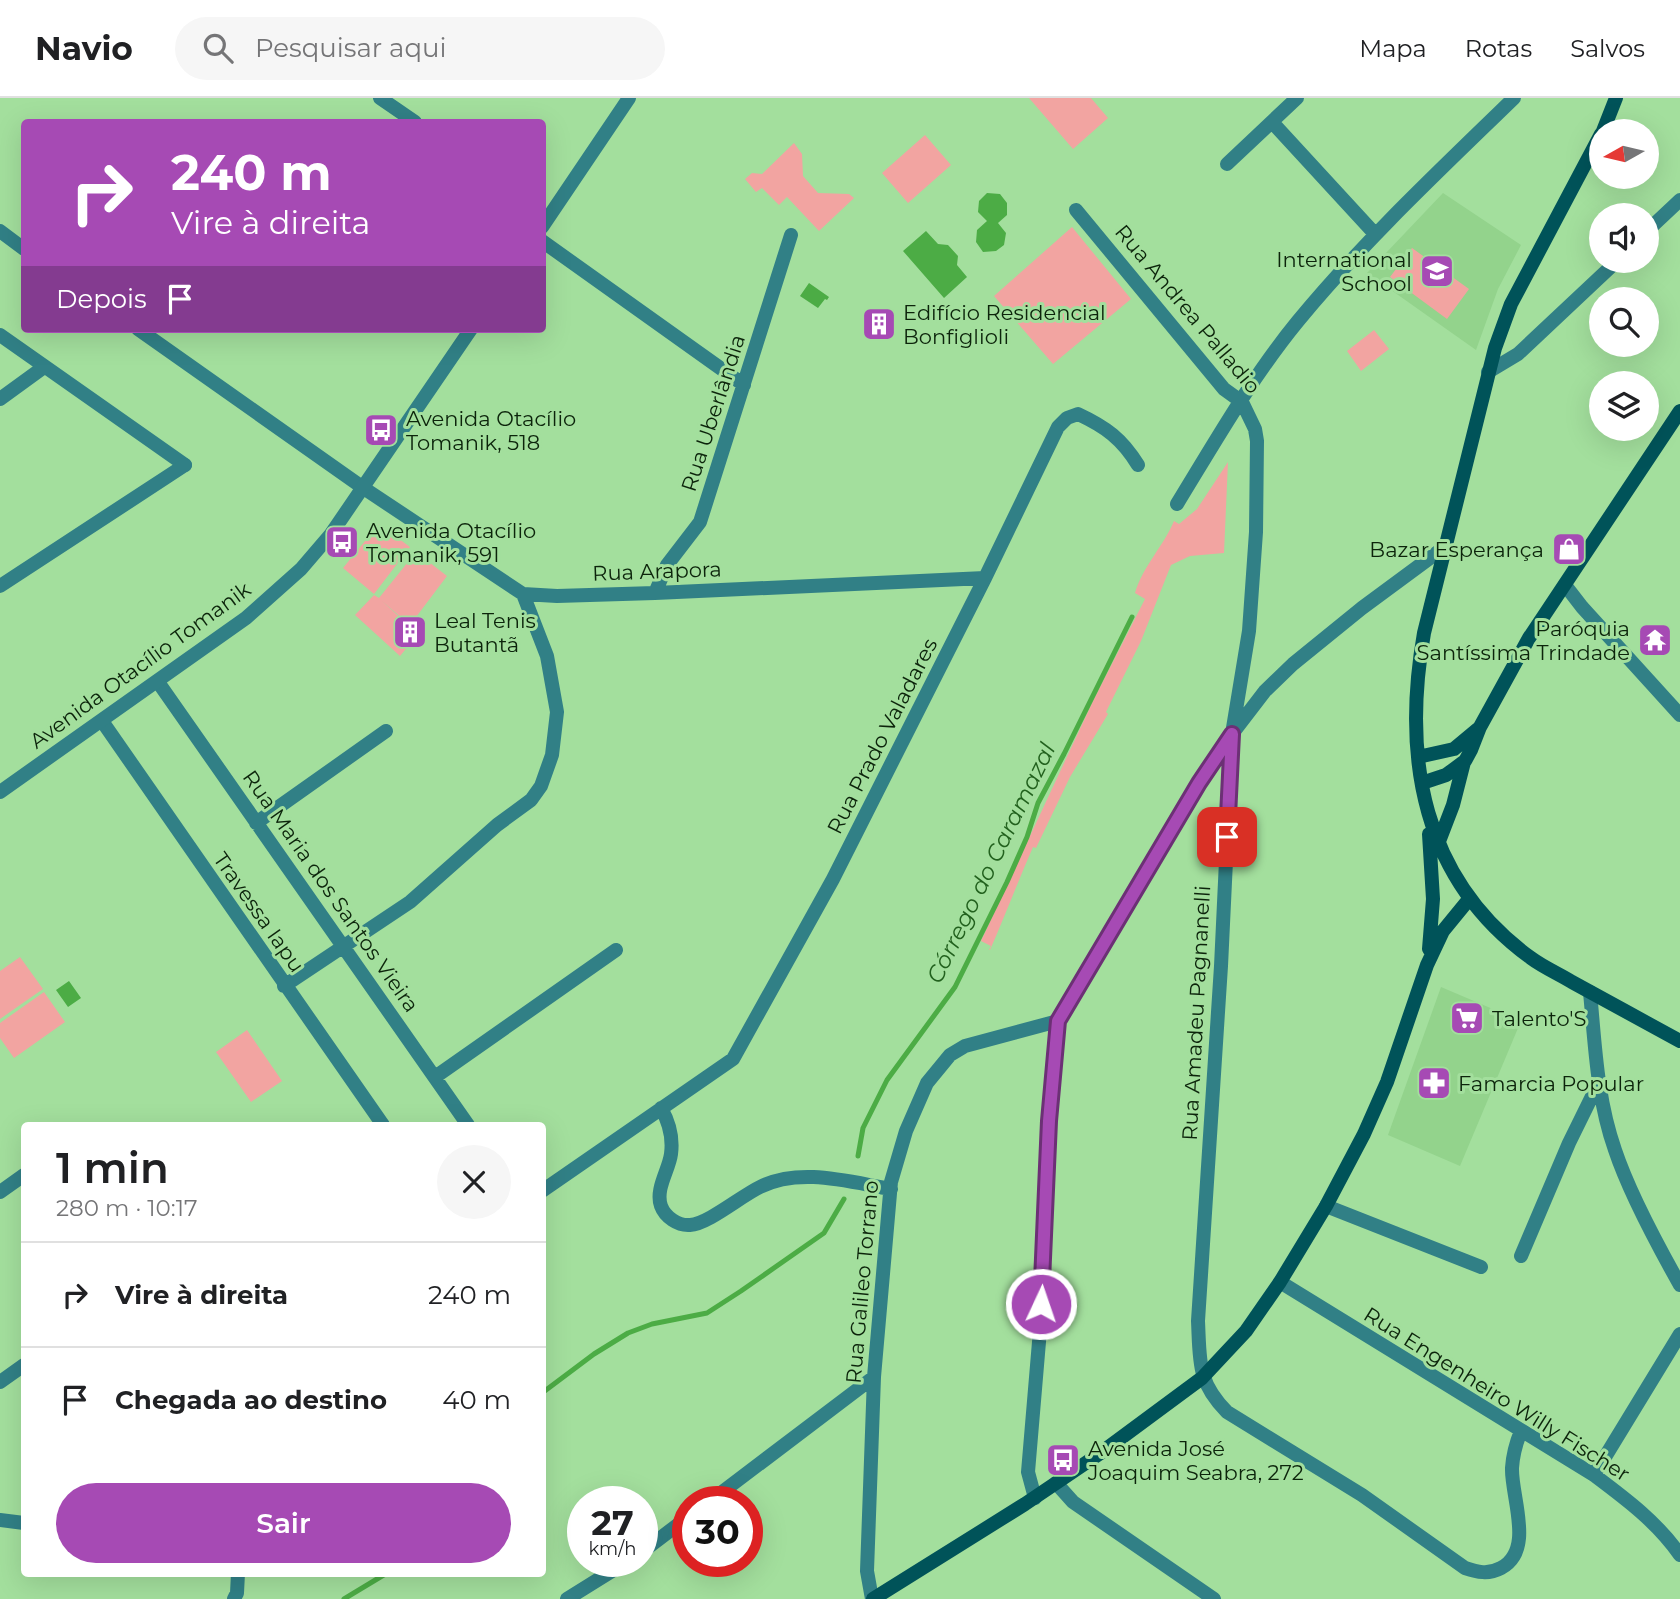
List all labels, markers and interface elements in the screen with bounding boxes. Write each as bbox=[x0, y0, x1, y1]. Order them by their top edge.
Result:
search box bbox=[175, 17, 665, 80]
text: Navio bbox=[35, 28, 133, 68]
icon: search bbox=[199, 29, 237, 67]
text: Pesquisar aqui bbox=[255, 32, 447, 64]
text: Mapa bbox=[1359, 34, 1427, 63]
text: Rotas bbox=[1465, 34, 1532, 63]
text: Salvos bbox=[1570, 34, 1645, 63]
north arrow bbox=[1589, 119, 1659, 189]
map controls bbox=[1589, 119, 1659, 441]
text: 240 m bbox=[171, 143, 332, 202]
icon: right bbox=[56, 147, 147, 238]
text: Vire à direita bbox=[171, 203, 370, 242]
button: sound bbox=[1589, 203, 1659, 273]
street label: Rua Andrea Palladio bbox=[1110, 219, 1266, 399]
place label: International School bbox=[1276, 247, 1412, 296]
school or university icon: International School bbox=[1418, 252, 1456, 290]
icon: arrive bbox=[161, 280, 199, 318]
text: Depois bbox=[56, 283, 147, 315]
button: search bbox=[1589, 287, 1659, 357]
place label: Edifício Residencial Bonfiglioli bbox=[903, 300, 1106, 349]
building icon: Edifício Residencial Bonfiglioli bbox=[860, 305, 898, 343]
street label: Rua Uberlândia bbox=[676, 331, 750, 495]
button: layers bbox=[1589, 371, 1659, 441]
place label: Avenida Otacílio Tomanik, 518 bbox=[406, 406, 576, 455]
bus stop icon: Avenida Otacílio Tomanik, 518 bbox=[362, 411, 400, 449]
place label: Avenida Otacílio Tomanik, 591 bbox=[366, 518, 536, 567]
bus stop icon: Avenida Otacílio Tomanik, 591 bbox=[323, 523, 361, 561]
shop icon: Bazar Esperança bbox=[1550, 530, 1588, 568]
place label: Bazar Esperança bbox=[1369, 537, 1544, 562]
street label: Rua Arapora bbox=[592, 556, 722, 586]
street label: Avenida Otacílio Tomanik bbox=[25, 576, 256, 754]
place label: Leal Tenis Butantã bbox=[434, 608, 536, 657]
building icon: Leal Tenis Butantã bbox=[391, 613, 429, 651]
place label: Paróquia Santíssima Trindade bbox=[1417, 616, 1630, 665]
temple icon: Paróquia Santíssima Trindade bbox=[1636, 621, 1674, 659]
street label: Rua Prado Valadares bbox=[822, 634, 942, 838]
water label: Córrego do Caramazal bbox=[921, 737, 1062, 988]
street label: Rua Maria dos Santos Vieira bbox=[238, 765, 424, 1017]
pin bbox=[1197, 807, 1257, 867]
icon: arrive bbox=[1208, 818, 1246, 856]
street label: Travessa Iapu bbox=[208, 847, 310, 977]
street label: Rua Amadeu Pagnanelli bbox=[1177, 885, 1215, 1141]
supermarket icon: Talento'S bbox=[1448, 999, 1486, 1037]
place label: Talento'S bbox=[1492, 1006, 1587, 1031]
pharmacy icon: Famarcia Popular bbox=[1415, 1064, 1453, 1102]
place label: Famarcia Popular bbox=[1458, 1071, 1644, 1096]
text: 1 min bbox=[56, 1142, 169, 1194]
button: close bbox=[437, 1145, 511, 1219]
street label: Rua Galileo Torrano bbox=[841, 1179, 883, 1385]
text: 280 m · 10:17 bbox=[56, 1194, 198, 1222]
position arrow bbox=[1004, 1267, 1078, 1341]
icon: right bbox=[56, 1276, 94, 1314]
text: Vire à direita bbox=[115, 1279, 288, 1311]
text: 240 m bbox=[428, 1279, 511, 1311]
street label: Rua Engenheiro Willy Fischer bbox=[1359, 1302, 1635, 1486]
icon: arrive bbox=[56, 1381, 94, 1419]
text: Chegada ao destino bbox=[115, 1384, 387, 1416]
text: 40 m bbox=[442, 1384, 511, 1416]
place label: Avenida José Joaquim Seabra, 272 bbox=[1087, 1436, 1304, 1485]
bus stop icon: Avenida José Joaquim Seabra, 272 bbox=[1044, 1441, 1082, 1479]
button: Sair bbox=[56, 1483, 511, 1563]
speed limit sign: 30 bbox=[672, 1486, 763, 1577]
text: 27 bbox=[591, 1501, 634, 1544]
text: km/h bbox=[588, 1538, 637, 1560]

